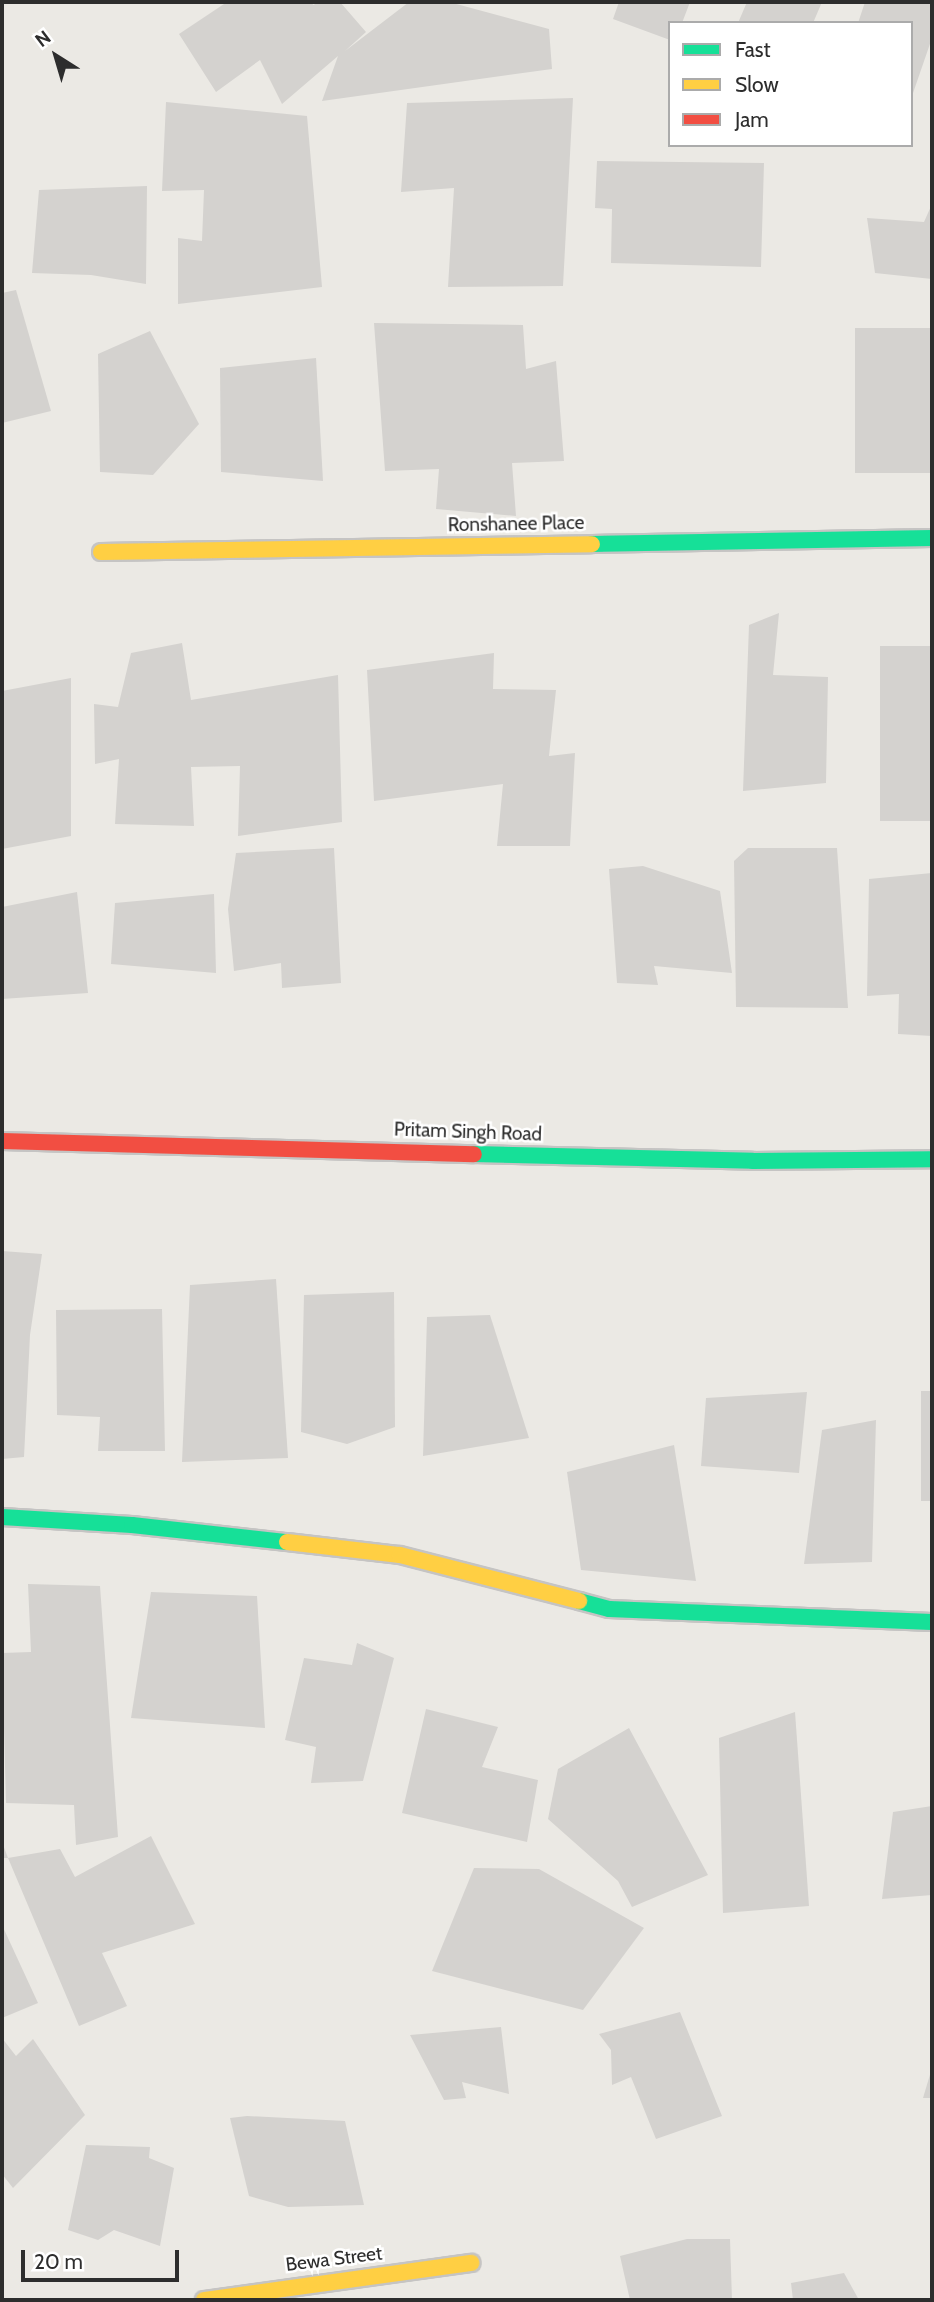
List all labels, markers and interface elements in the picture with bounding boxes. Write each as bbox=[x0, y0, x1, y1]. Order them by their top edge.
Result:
north arrow bbox=[21, 21, 91, 91]
legend bbox=[668, 21, 913, 147]
text: N bbox=[31, 26, 55, 52]
text: Fast bbox=[735, 37, 771, 62]
text: Slow bbox=[735, 72, 779, 97]
text: Jam bbox=[735, 107, 769, 132]
street label: Ronshanee Place bbox=[448, 511, 584, 537]
street label: Pritam Singh Road bbox=[394, 1118, 542, 1146]
scale bar bbox=[24, 2236, 182, 2280]
street label: Bewa Street bbox=[284, 2242, 384, 2276]
text: 20 m bbox=[34, 2249, 83, 2274]

